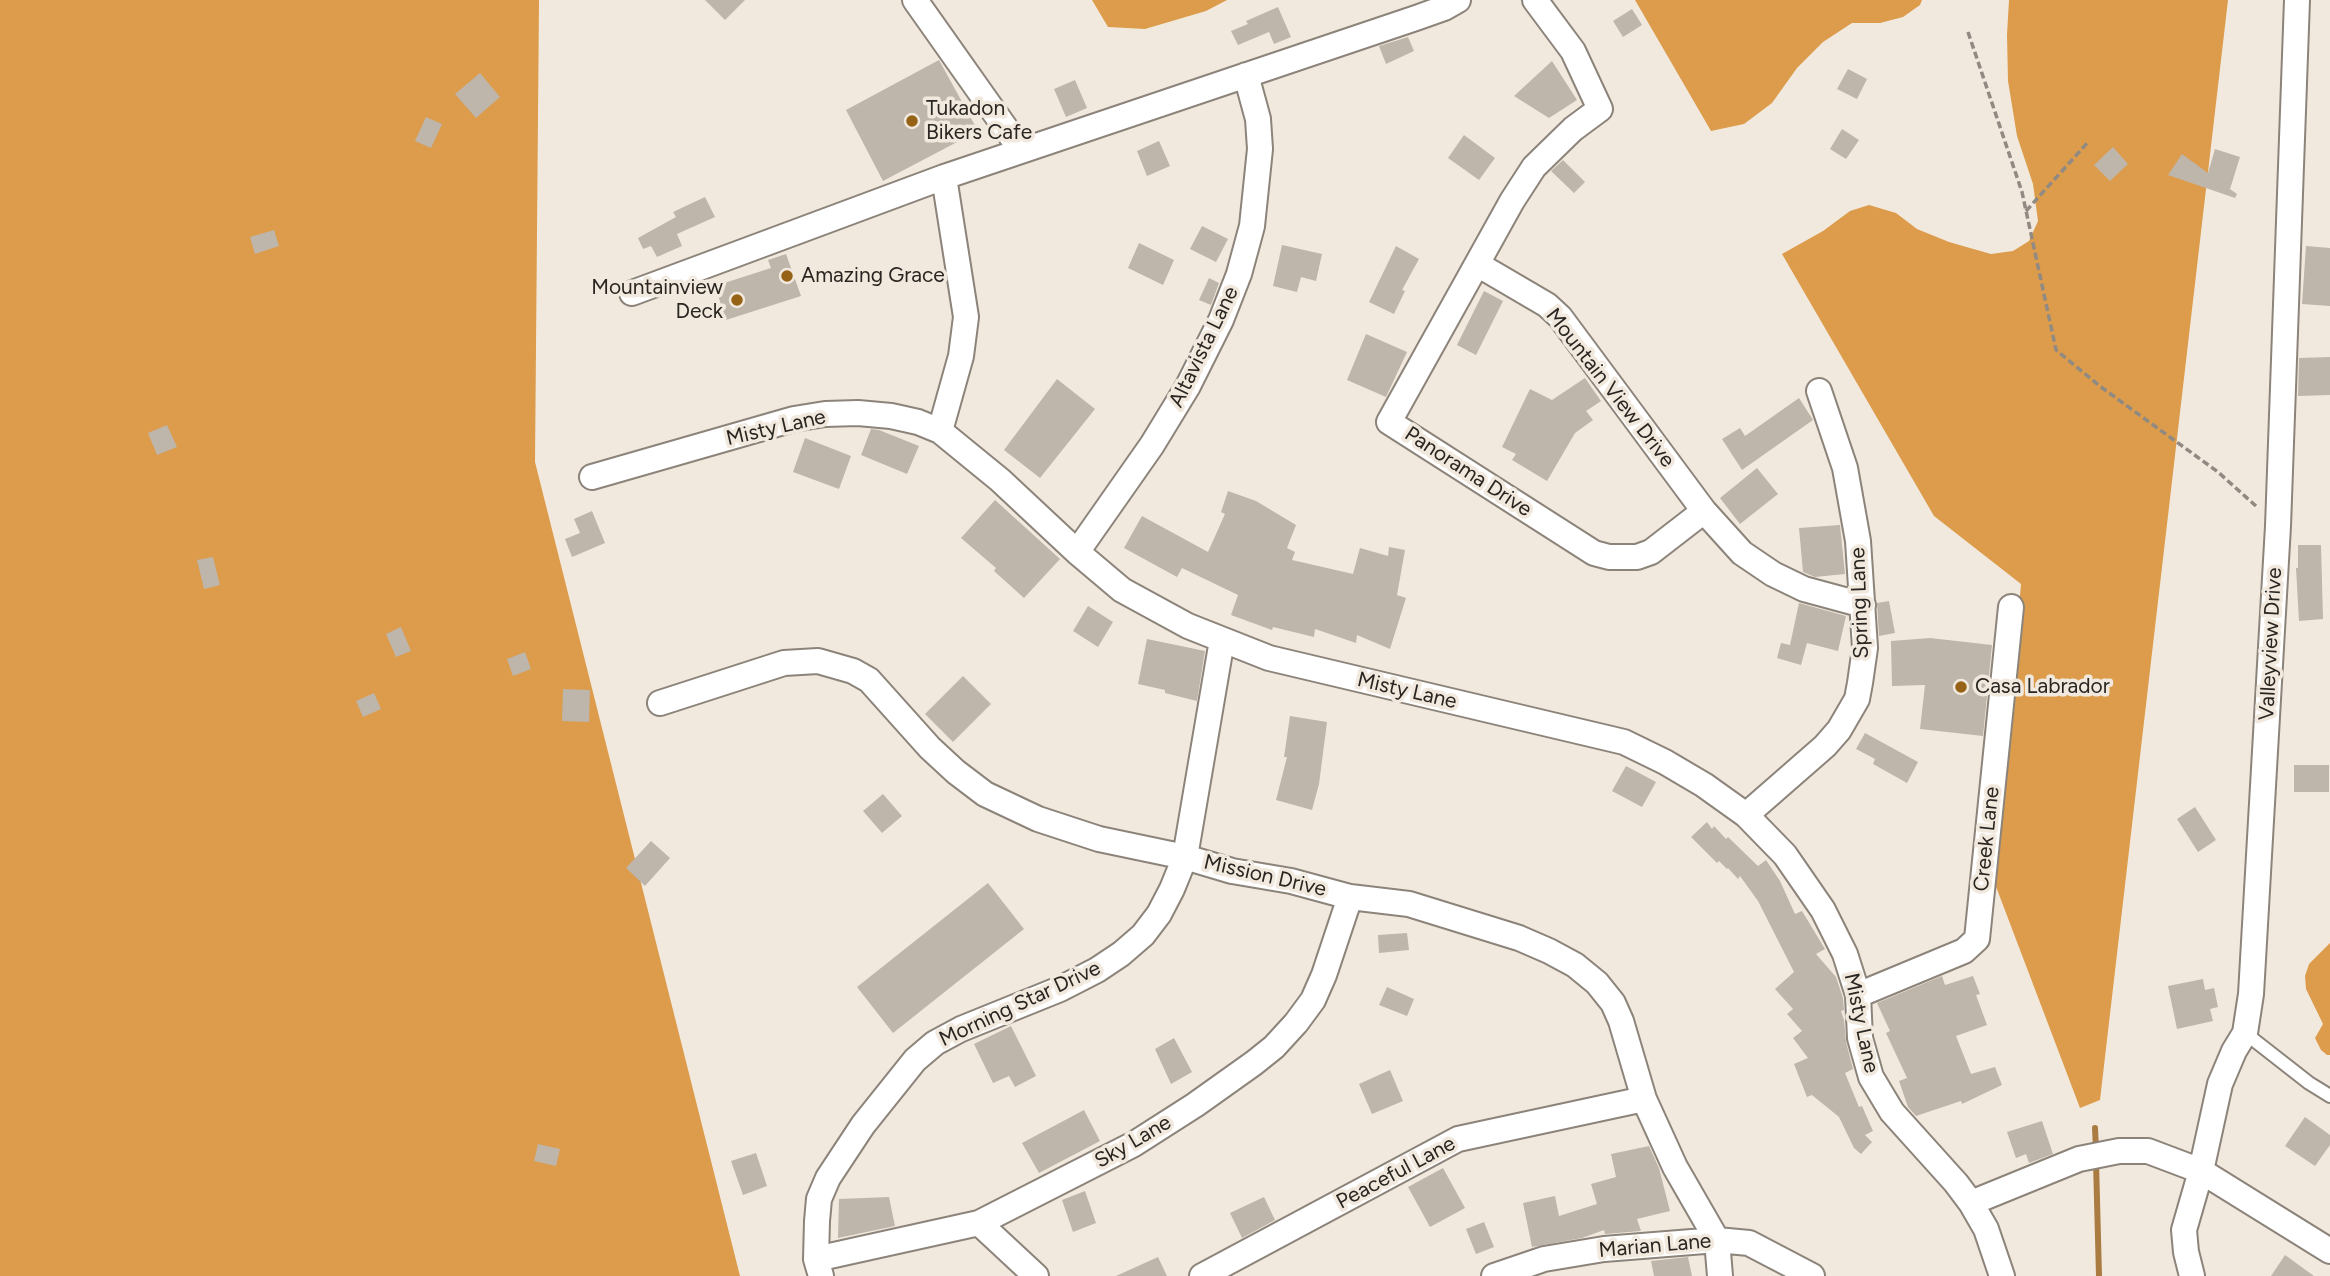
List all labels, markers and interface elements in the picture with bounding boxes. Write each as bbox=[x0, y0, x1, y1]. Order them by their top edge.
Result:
place label: Tukadon Bikers Cafe bbox=[926, 96, 1032, 146]
marker: Tukadon Bikers Cafe bbox=[904, 113, 920, 129]
place label: Amazing Grace bbox=[801, 263, 945, 289]
marker: Amazing Grace bbox=[779, 268, 795, 284]
place label: Mountainview Deck bbox=[591, 275, 723, 325]
street label: Altavista Lane bbox=[1164, 282, 1244, 412]
marker: Mountainview Deck bbox=[729, 292, 745, 308]
street label: Mountain View Drive bbox=[1540, 304, 1680, 472]
street label: Misty Lane bbox=[724, 404, 828, 452]
street label: Panorama Drive bbox=[1400, 421, 1536, 523]
street label: Spring Lane bbox=[1845, 547, 1875, 659]
street label: Valleyview Drive bbox=[2254, 567, 2288, 721]
street label: Misty Lane bbox=[1355, 667, 1459, 715]
place label: Casa Labrador bbox=[1975, 674, 2110, 700]
marker: Casa Labrador bbox=[1953, 679, 1969, 695]
street label: Creek Lane bbox=[1969, 785, 2005, 893]
street label: Mission Drive bbox=[1201, 850, 1329, 902]
street label: Morning Star Drive bbox=[935, 956, 1105, 1052]
street label: Misty Lane bbox=[1838, 971, 1884, 1075]
street label: Sky Lane bbox=[1090, 1110, 1176, 1174]
street label: Peaceful Lane bbox=[1332, 1131, 1460, 1215]
street label: Marian Lane bbox=[1598, 1229, 1712, 1263]

